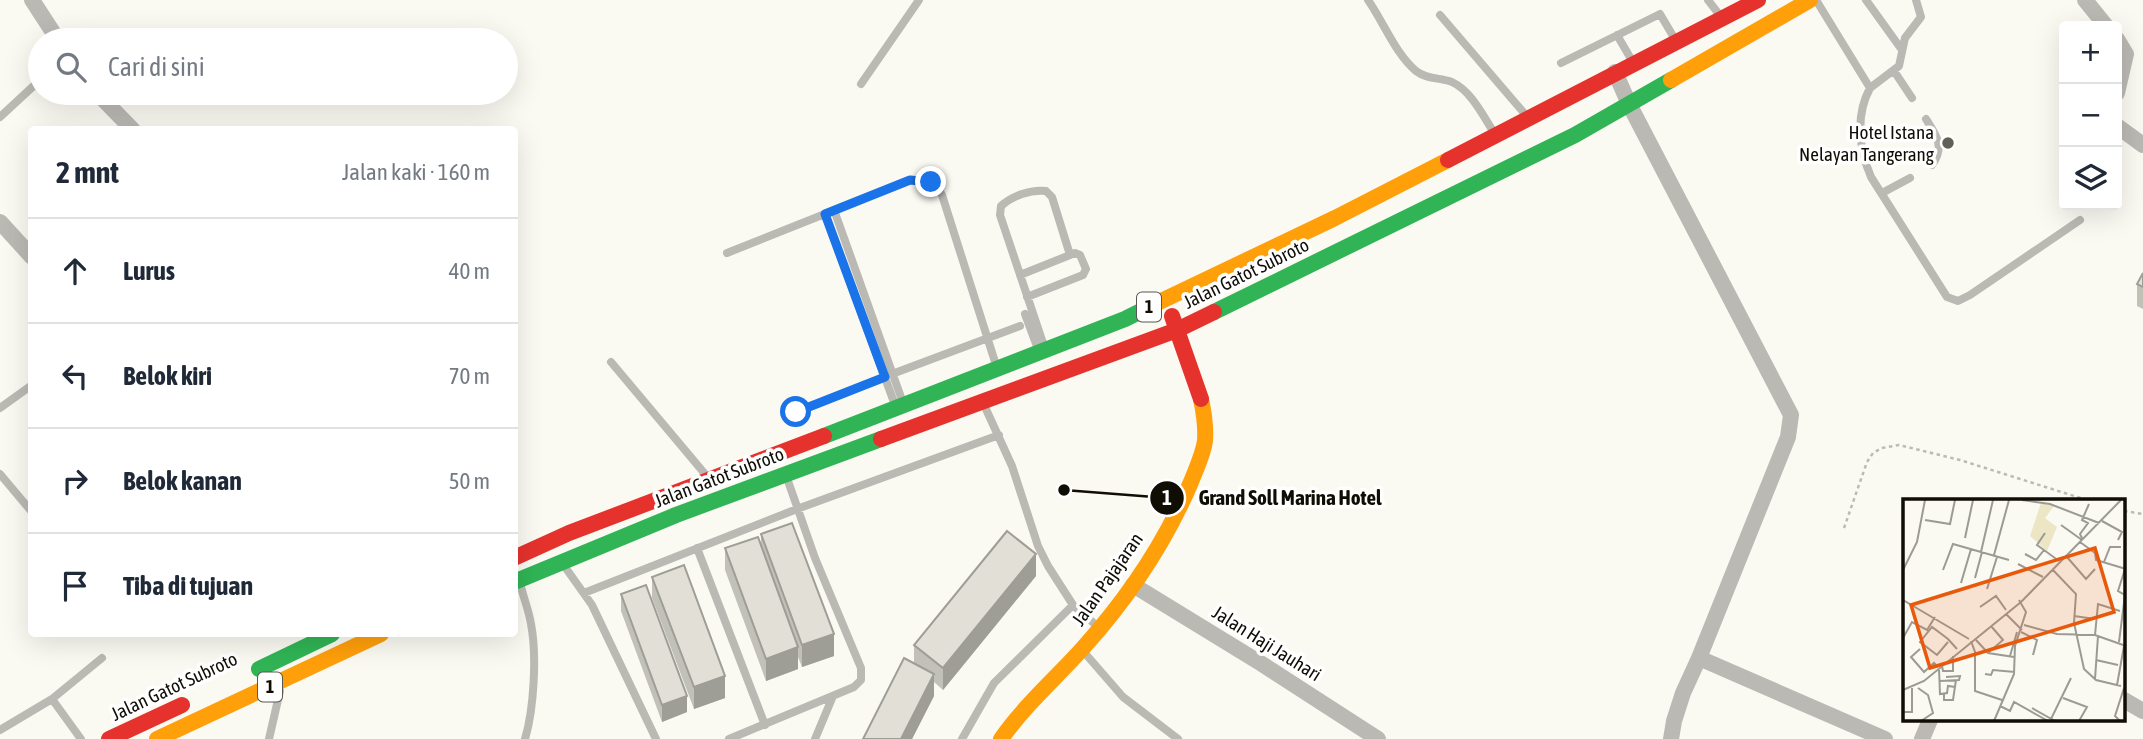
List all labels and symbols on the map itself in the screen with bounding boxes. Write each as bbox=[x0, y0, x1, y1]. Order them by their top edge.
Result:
place label: Hotel Istana Nelayan Tangerang bbox=[1799, 121, 1935, 165]
marker: Hotel Istana Nelayan Tangerang bbox=[1940, 135, 1956, 151]
route end bbox=[915, 166, 946, 197]
street label: Jalan Gatot Subroto bbox=[1180, 233, 1312, 313]
road number: 1 bbox=[1137, 292, 1161, 321]
route start bbox=[780, 396, 811, 427]
street label: Jalan Gatot Subroto bbox=[651, 442, 787, 512]
callout: Grand Soll Marina Hotel bbox=[1150, 477, 1396, 519]
text: 1 bbox=[1162, 485, 1172, 509]
text: Grand Soll Marina Hotel bbox=[1198, 485, 1382, 509]
inset map bbox=[1903, 499, 2126, 722]
street label: Jalan Pajajaran bbox=[1067, 528, 1147, 630]
street label: Jalan Haji Jauhari bbox=[1209, 601, 1325, 685]
street label: Jalan Gatot Subroto bbox=[107, 647, 241, 725]
road number: 1 bbox=[258, 672, 282, 702]

